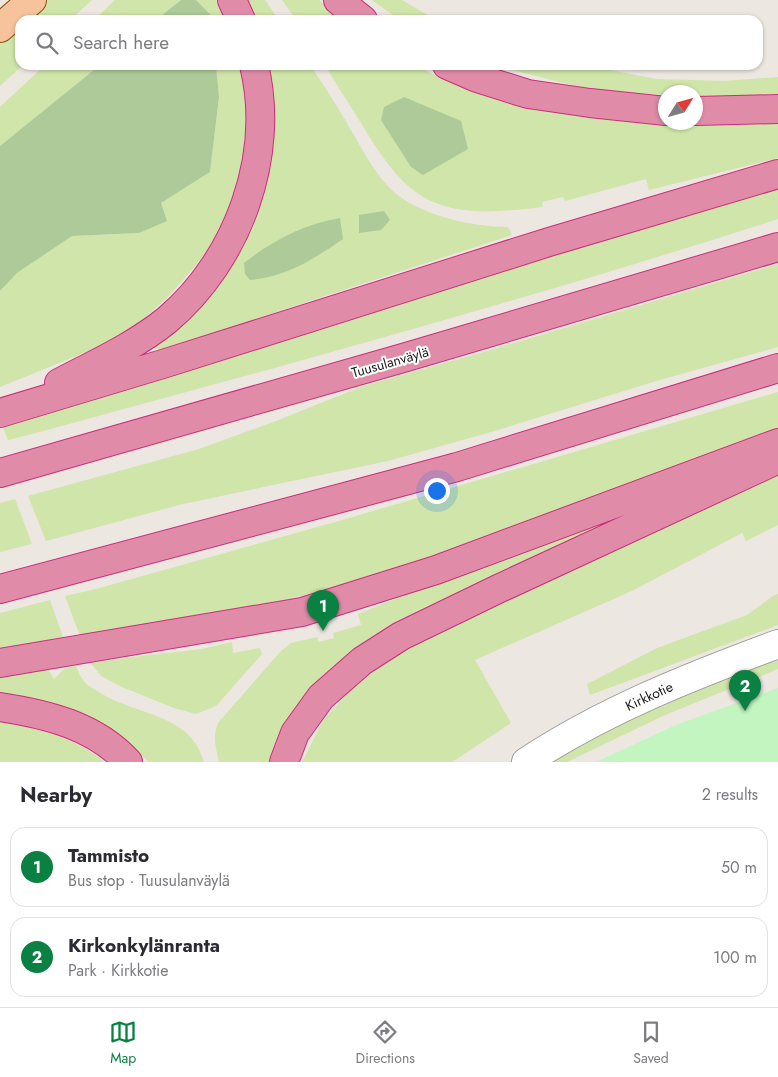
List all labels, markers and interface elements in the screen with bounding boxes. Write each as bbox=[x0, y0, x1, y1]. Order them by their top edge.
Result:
search box bbox=[15, 15, 763, 70]
icon: search bbox=[33, 29, 61, 57]
text: Search here bbox=[73, 29, 169, 56]
north arrow bbox=[658, 85, 703, 130]
street label: Tuusulanväylä bbox=[349, 341, 431, 383]
your location bbox=[424, 478, 450, 504]
pin: 1 bbox=[307, 590, 339, 631]
pin: 2 bbox=[729, 670, 761, 711]
street label: Kirkkotie bbox=[622, 676, 676, 716]
text: Nearby bbox=[20, 780, 92, 810]
text: 2 results bbox=[702, 783, 758, 806]
text: Tammisto bbox=[68, 842, 149, 869]
text: 1 bbox=[33, 856, 41, 879]
text: 50 m bbox=[721, 856, 757, 879]
text: Bus stop · Tuusulanväylä bbox=[68, 869, 230, 892]
text: Kirkonkylänranta bbox=[68, 932, 220, 959]
text: 2 bbox=[32, 946, 42, 969]
text: 100 m bbox=[713, 946, 757, 969]
text: Park · Kirkkotie bbox=[68, 959, 168, 982]
tab: Map bbox=[109, 1018, 137, 1068]
tab: Directions bbox=[356, 1018, 415, 1068]
tab: Saved bbox=[633, 1018, 669, 1068]

